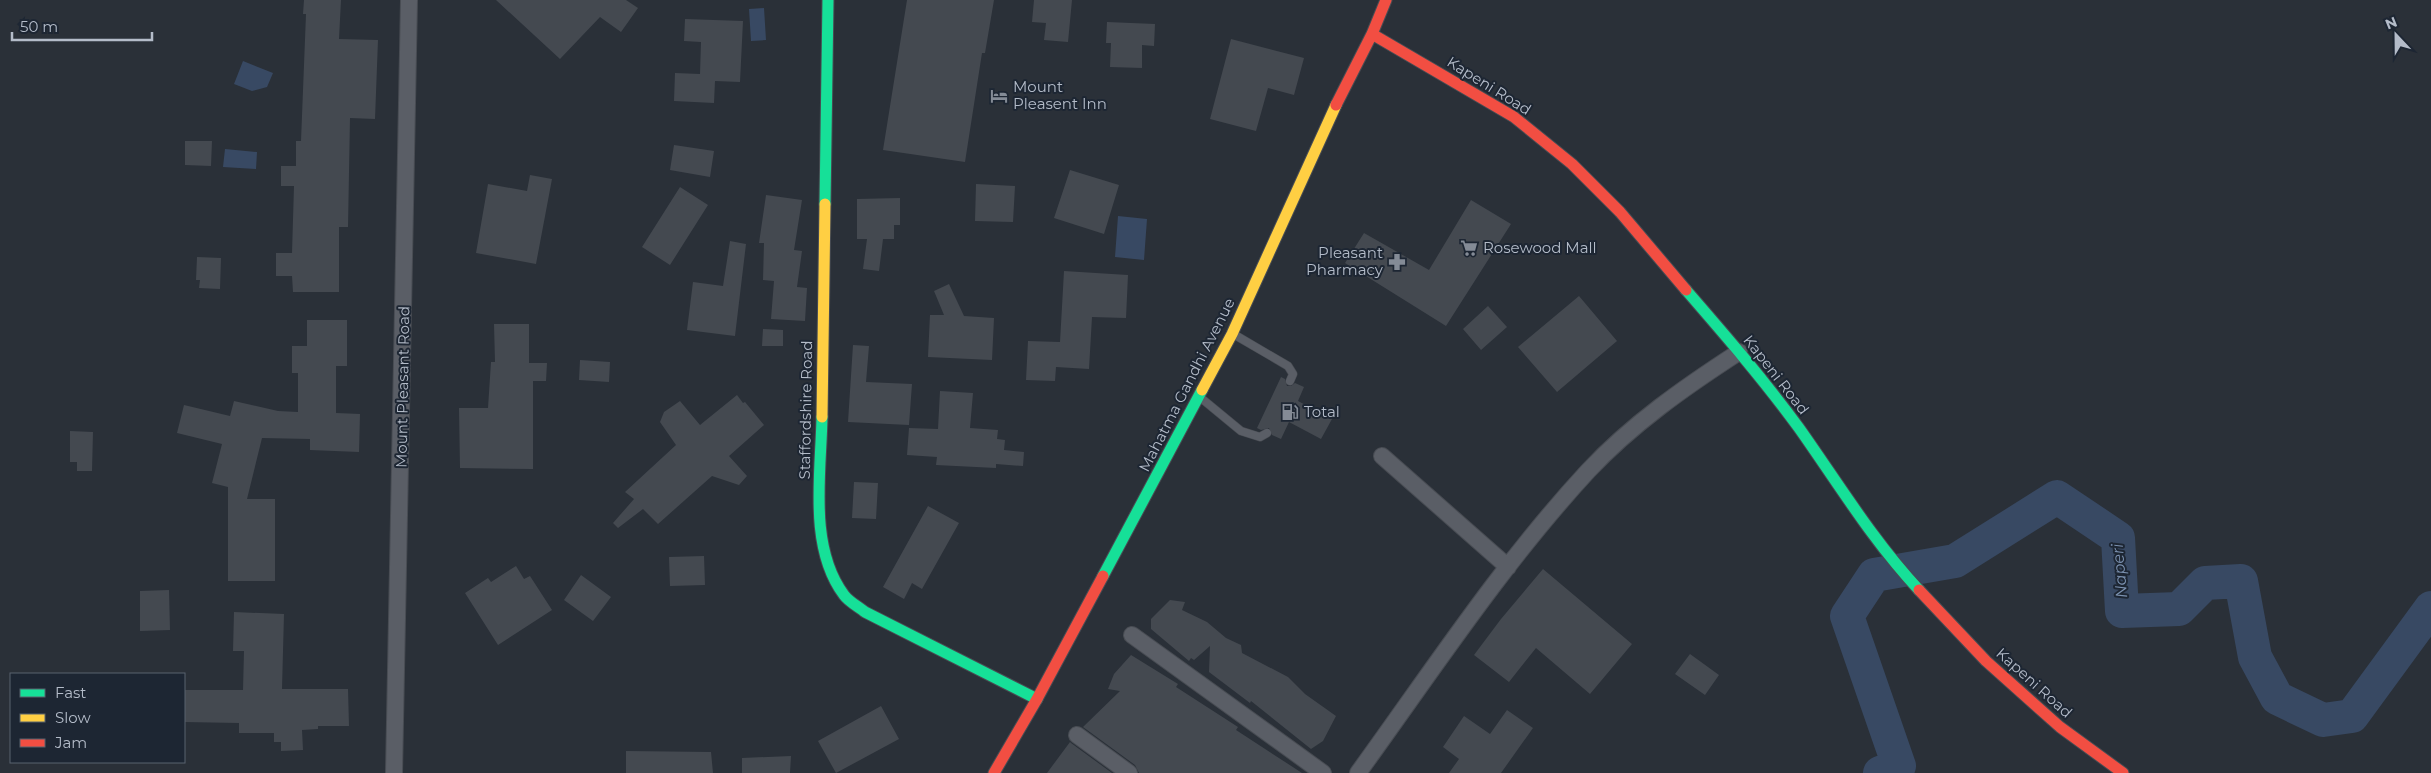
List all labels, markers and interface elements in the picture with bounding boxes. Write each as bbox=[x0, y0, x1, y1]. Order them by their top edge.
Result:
scale bar bbox=[12, 10, 152, 42]
north arrow bbox=[2371, 10, 2421, 60]
text: N bbox=[2383, 12, 2400, 33]
text: 50 m bbox=[20, 17, 58, 36]
street label: Kapeni Road bbox=[1444, 52, 1535, 119]
place label: Mount Pleasent Inn bbox=[1013, 77, 1107, 113]
hotel icon: Mount Pleasent Inn bbox=[989, 86, 1009, 106]
supermarket icon: Rosewood Mall bbox=[1459, 238, 1479, 258]
place label: Rosewood Mall bbox=[1483, 238, 1597, 257]
place label: Pleasant Pharmacy bbox=[1306, 243, 1384, 279]
pharmacy icon: Pleasant Pharmacy bbox=[1387, 252, 1407, 272]
street label: Mahatma Gandhi Avenue bbox=[1134, 295, 1239, 475]
street label: Mount Pleasant Road bbox=[392, 306, 413, 468]
street label: Kapeni Road bbox=[1739, 331, 1813, 418]
street label: Staffordshire Road bbox=[795, 340, 816, 480]
fuel station icon: Total bbox=[1280, 402, 1300, 422]
place label: Total bbox=[1304, 402, 1340, 421]
water label: Naperi bbox=[2108, 542, 2131, 599]
street label: Kapeni Road bbox=[1992, 643, 2076, 722]
legend bbox=[10, 673, 185, 763]
text: Fast bbox=[55, 683, 86, 702]
text: Slow bbox=[55, 708, 91, 727]
text: Jam bbox=[54, 733, 87, 752]

